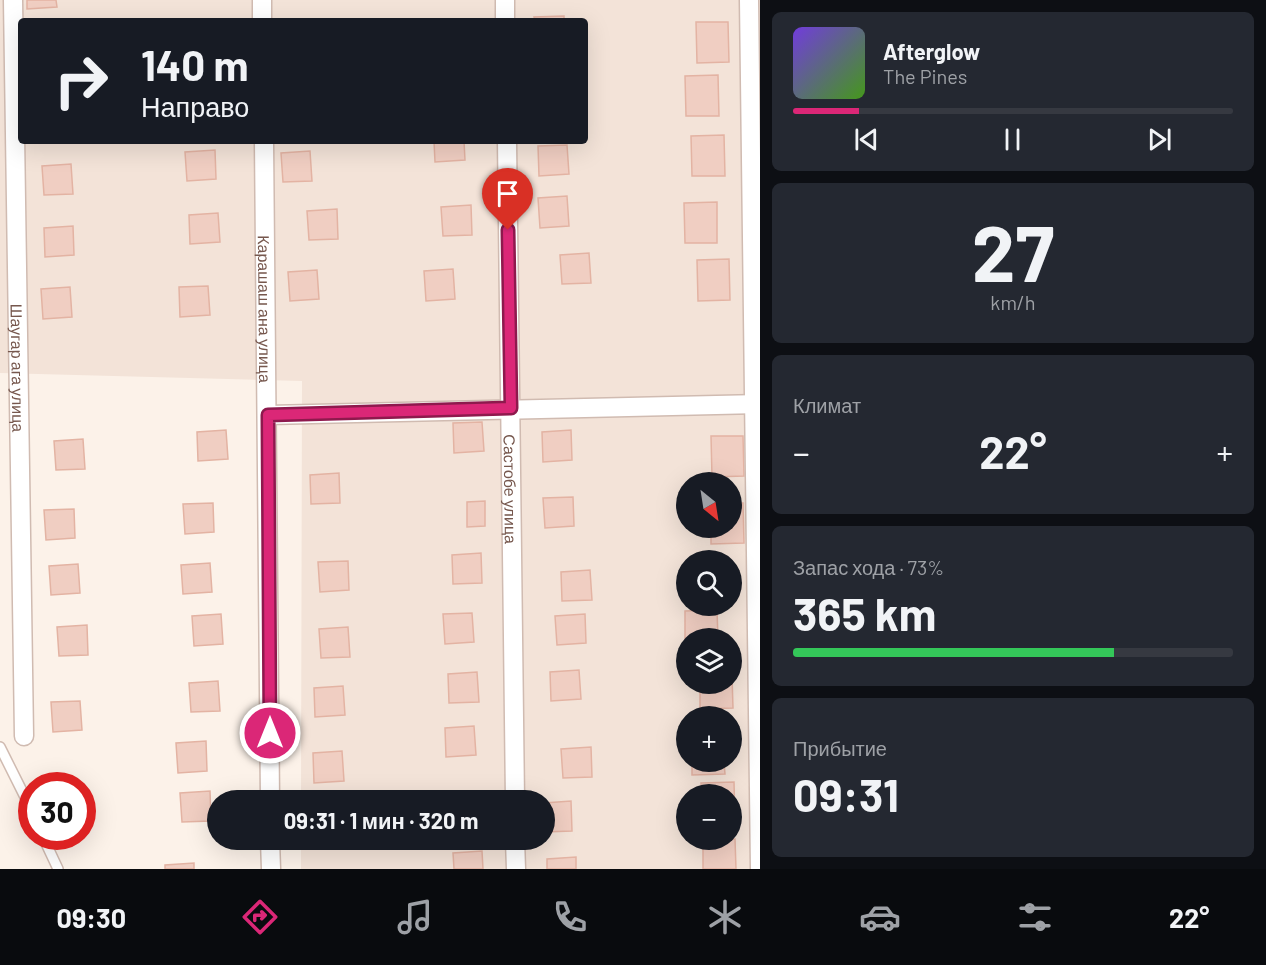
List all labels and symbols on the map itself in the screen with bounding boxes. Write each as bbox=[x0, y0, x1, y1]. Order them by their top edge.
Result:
pin bbox=[482, 168, 533, 230]
street label: Карашаш ана улица bbox=[255, 235, 276, 383]
street label: Шаугар ага улица bbox=[8, 304, 29, 432]
street label: Састобе улица bbox=[501, 434, 521, 544]
north arrow bbox=[676, 472, 742, 538]
position arrow bbox=[238, 701, 302, 765]
speed limit sign: 30 bbox=[18, 772, 96, 850]

